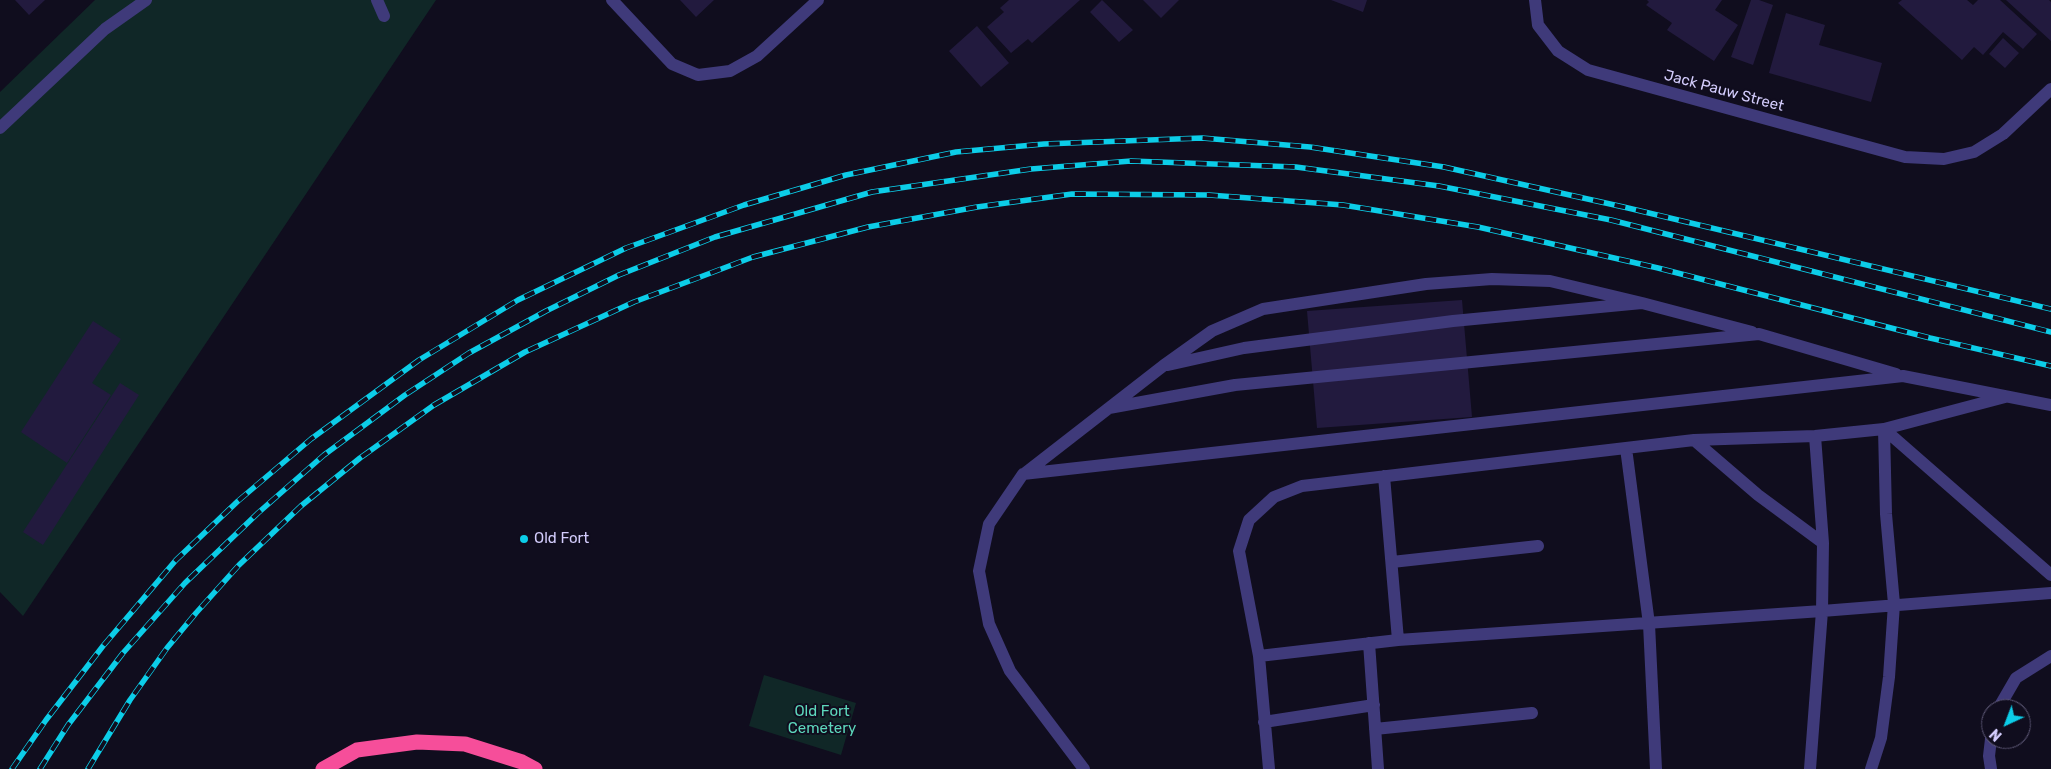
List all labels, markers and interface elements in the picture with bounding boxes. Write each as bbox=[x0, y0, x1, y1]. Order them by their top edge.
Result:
street label: Jack Pauw Street bbox=[1662, 66, 1786, 116]
place label: Old Fort bbox=[534, 530, 589, 548]
marker: Old Fort bbox=[518, 533, 530, 545]
north arrow bbox=[1981, 699, 2031, 749]
park label: Old Fort Cemetery bbox=[788, 703, 856, 738]
text: N bbox=[1987, 725, 2006, 744]

